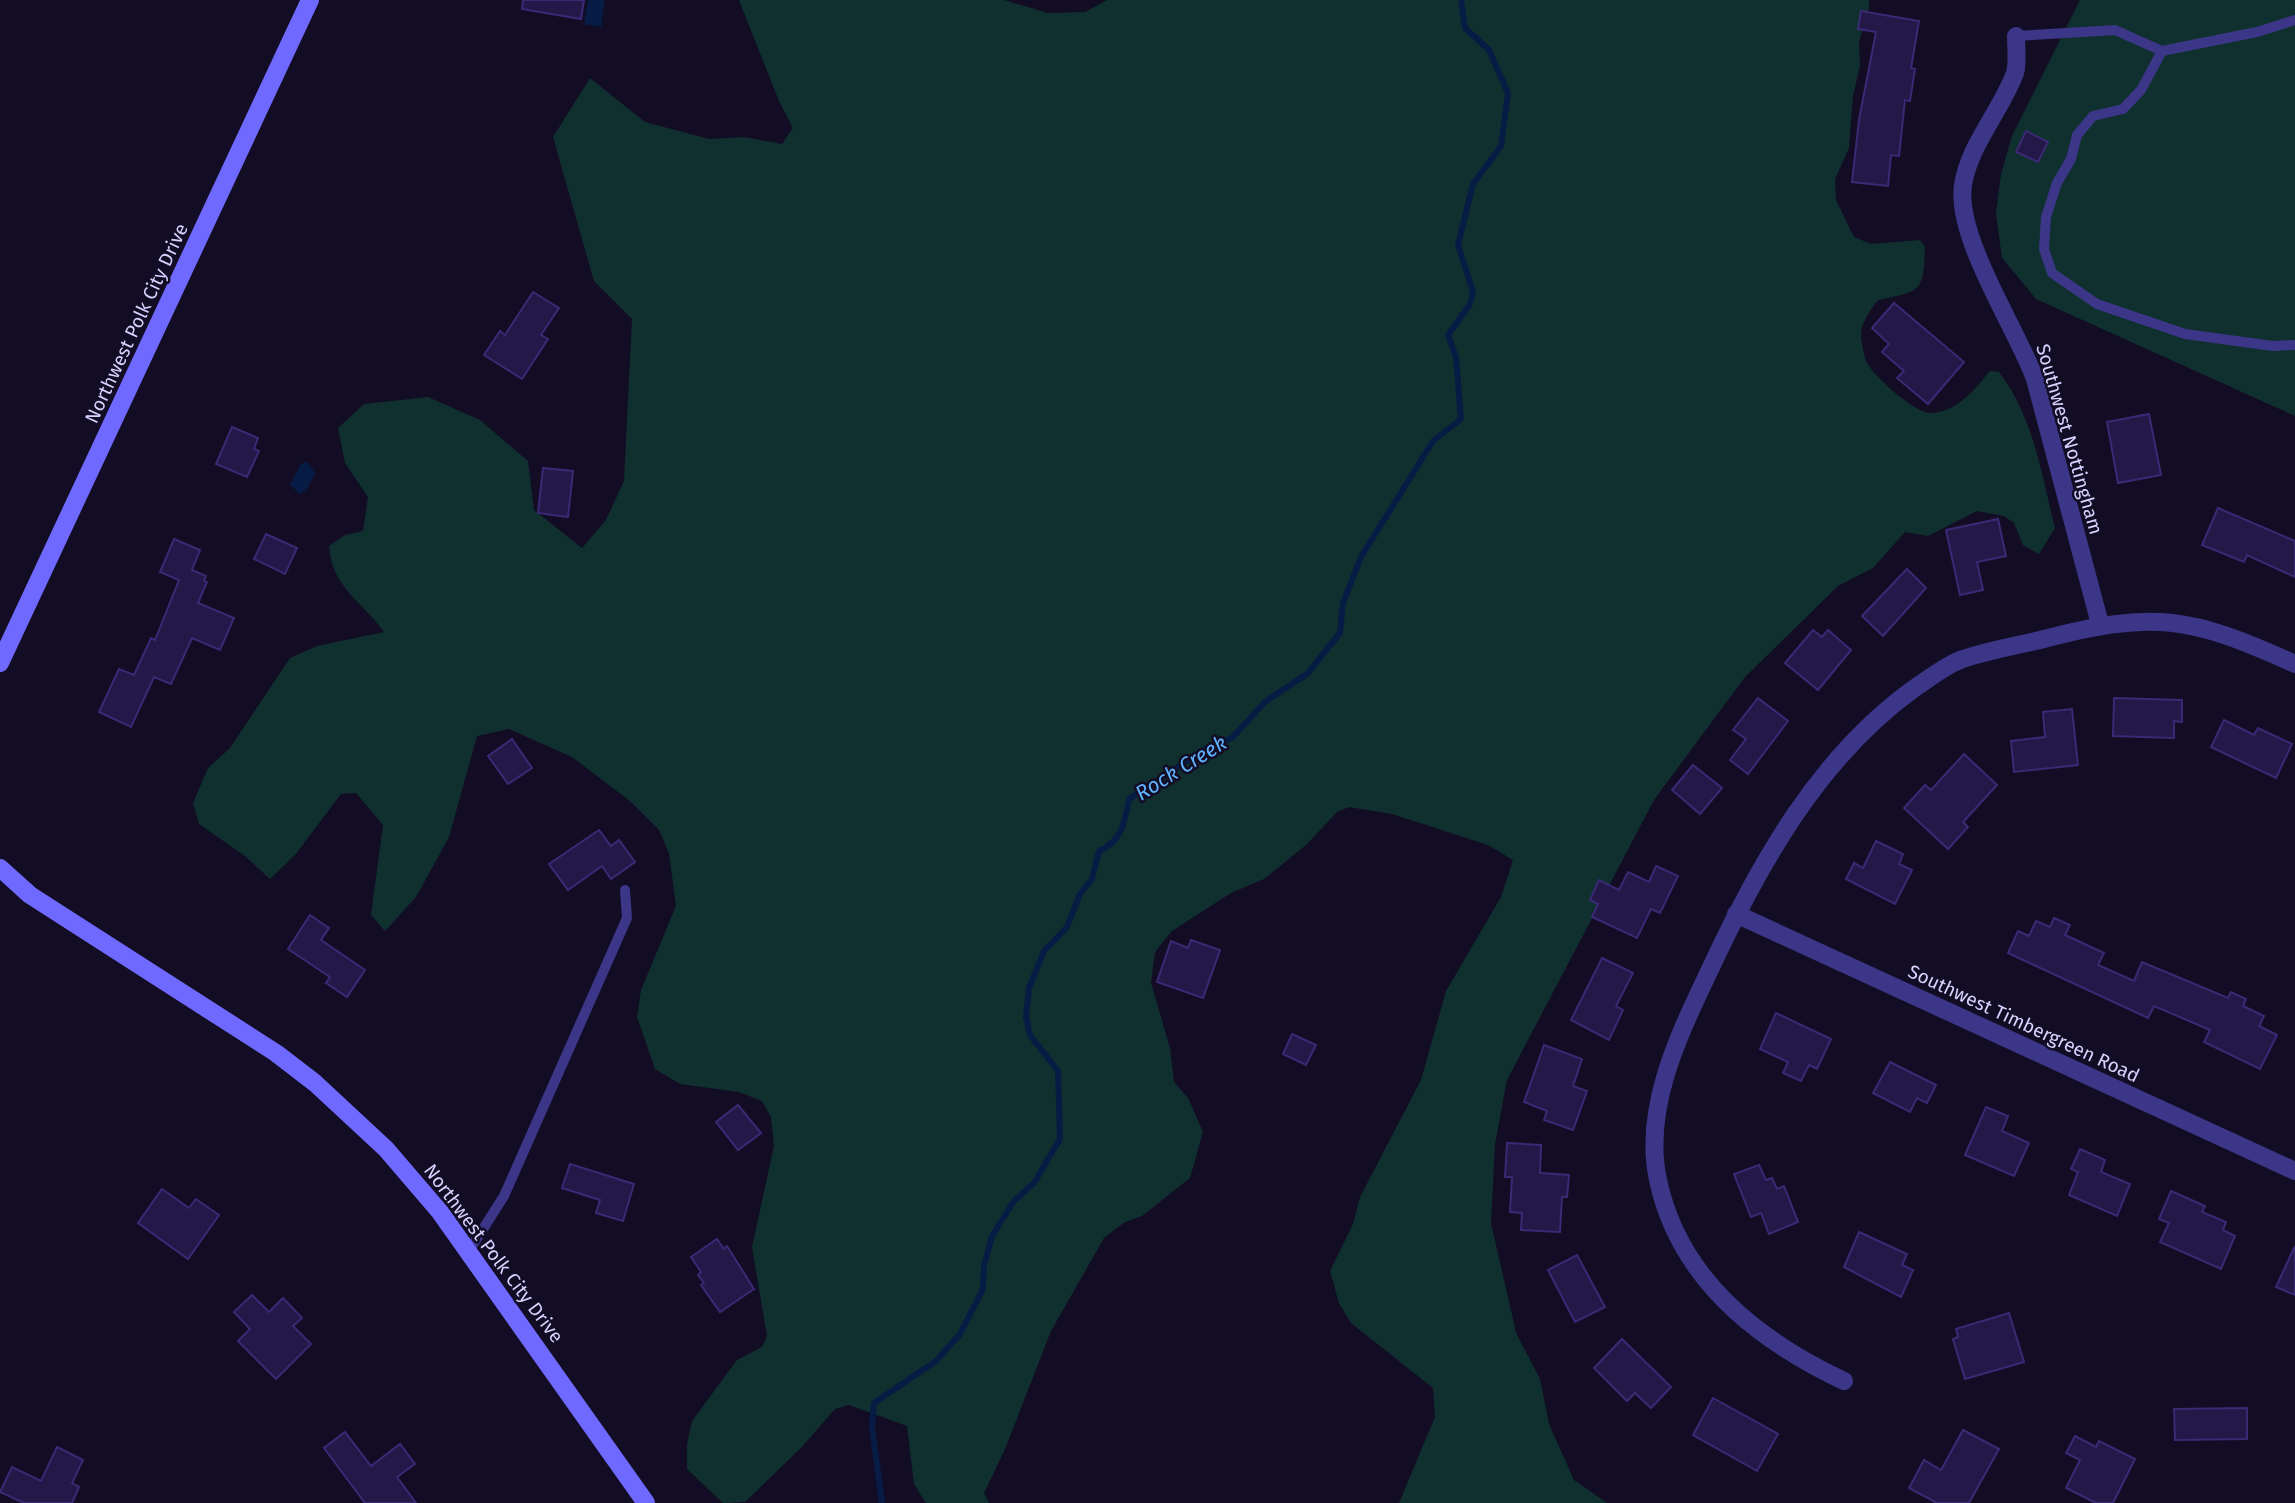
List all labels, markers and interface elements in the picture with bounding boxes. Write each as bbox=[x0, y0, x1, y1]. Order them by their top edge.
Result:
street label: Northwest Polk City Drive bbox=[80, 220, 193, 427]
street label: Southwest Nottingham bbox=[2031, 341, 2108, 537]
water label: Rock Creek bbox=[1130, 730, 1232, 806]
street label: Southwest Timbergreen Road bbox=[1904, 960, 2143, 1087]
street label: Northwest Polk City Drive bbox=[419, 1159, 568, 1347]

